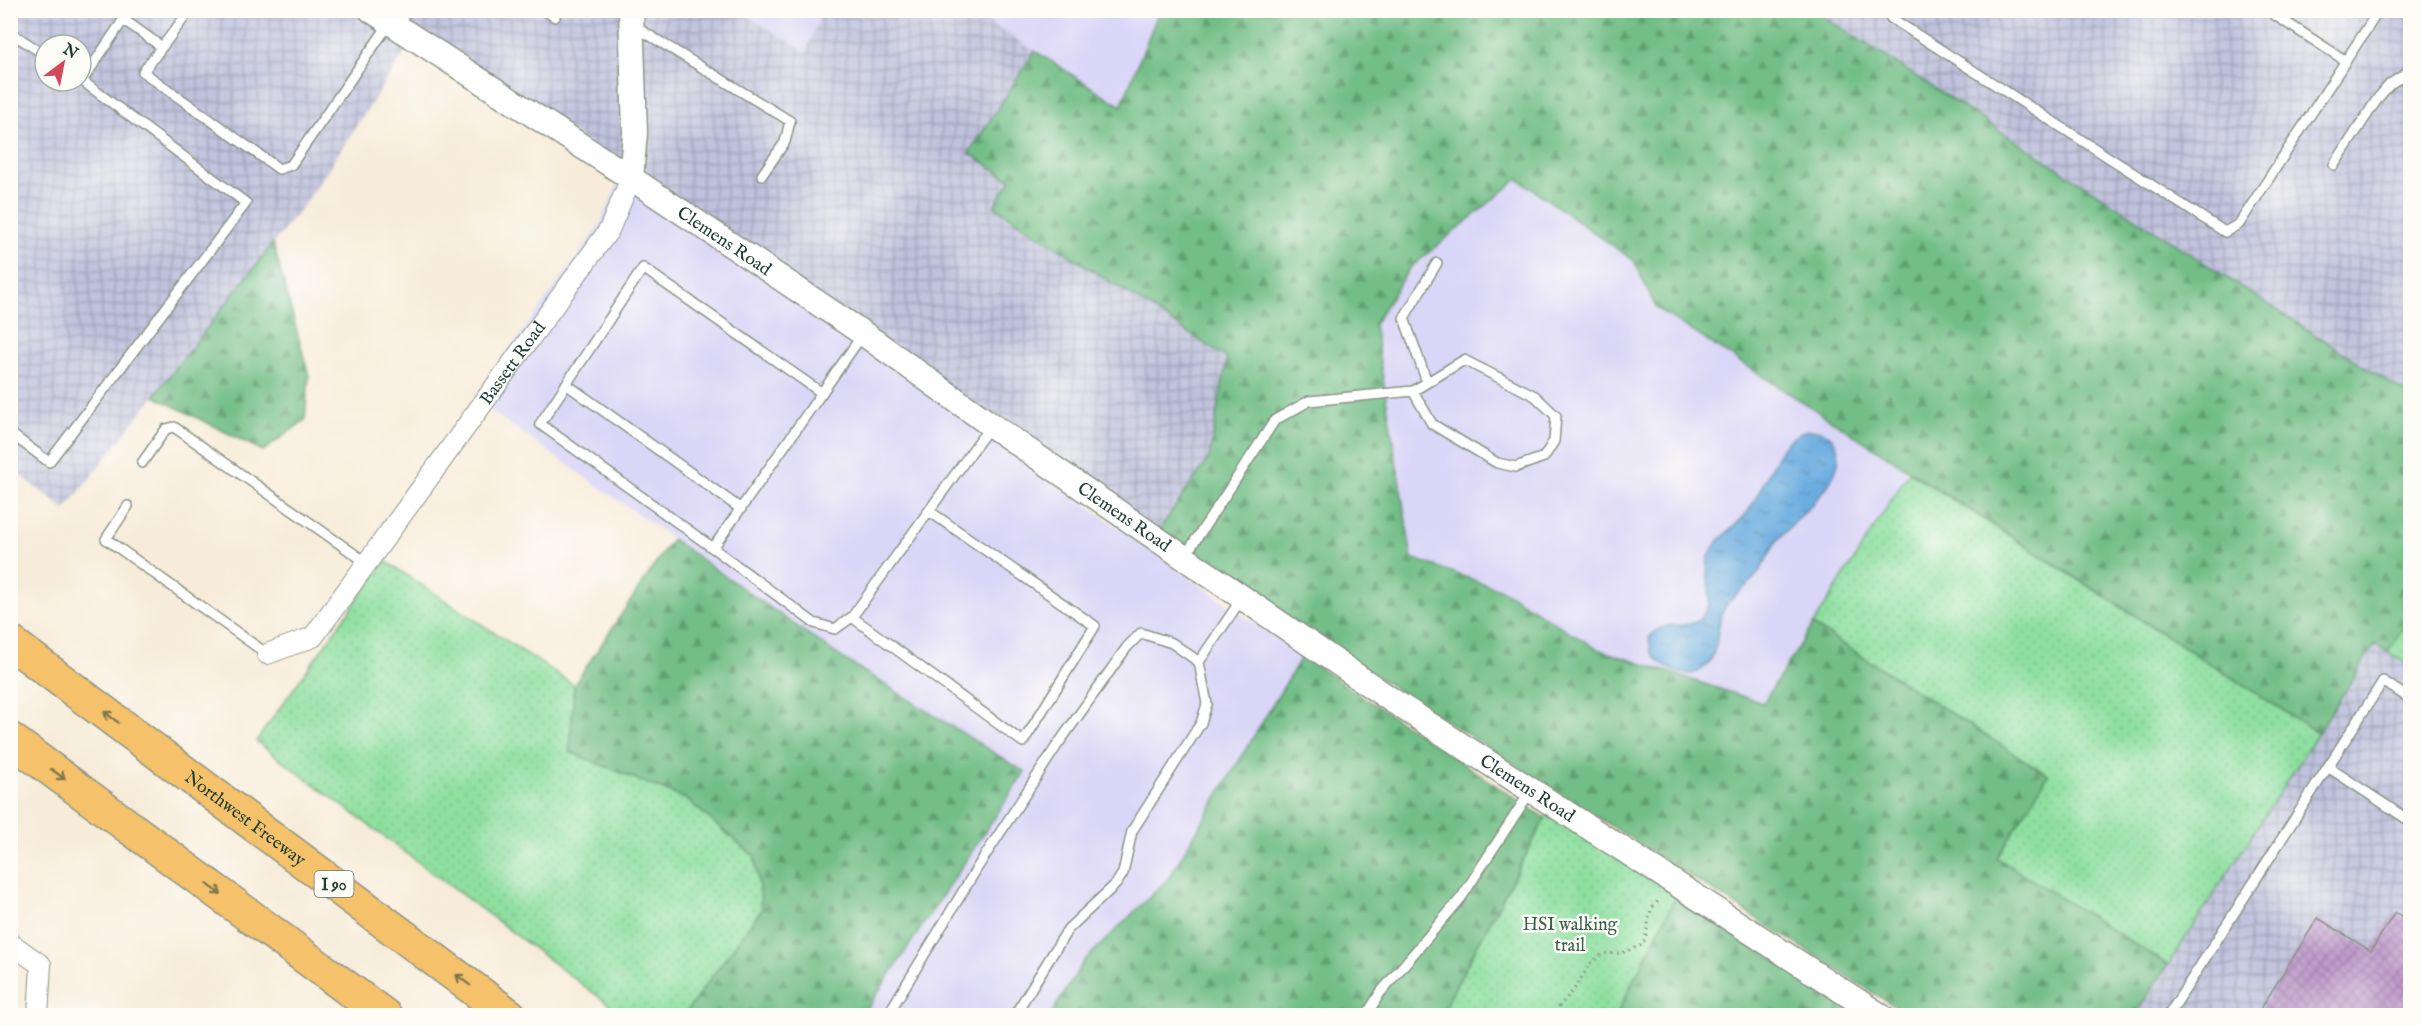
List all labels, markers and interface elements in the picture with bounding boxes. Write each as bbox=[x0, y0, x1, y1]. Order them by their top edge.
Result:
north arrow bbox=[33, 33, 93, 93]
text: N bbox=[58, 39, 81, 64]
street label: Clemens Road bbox=[672, 202, 775, 282]
street label: Bassett Road bbox=[476, 317, 552, 410]
street label: Clemens Road bbox=[1072, 478, 1175, 558]
one-way arrow bbox=[104, 711, 120, 723]
street label: Clemens Road bbox=[1475, 750, 1579, 828]
street label: Northwest Freeway bbox=[179, 766, 310, 872]
one-way arrow bbox=[49, 767, 65, 780]
road number: I 90 bbox=[314, 871, 354, 897]
one-way arrow bbox=[206, 883, 222, 896]
park label: HSI walking trail bbox=[1523, 914, 1618, 958]
one-way arrow bbox=[455, 974, 471, 987]

